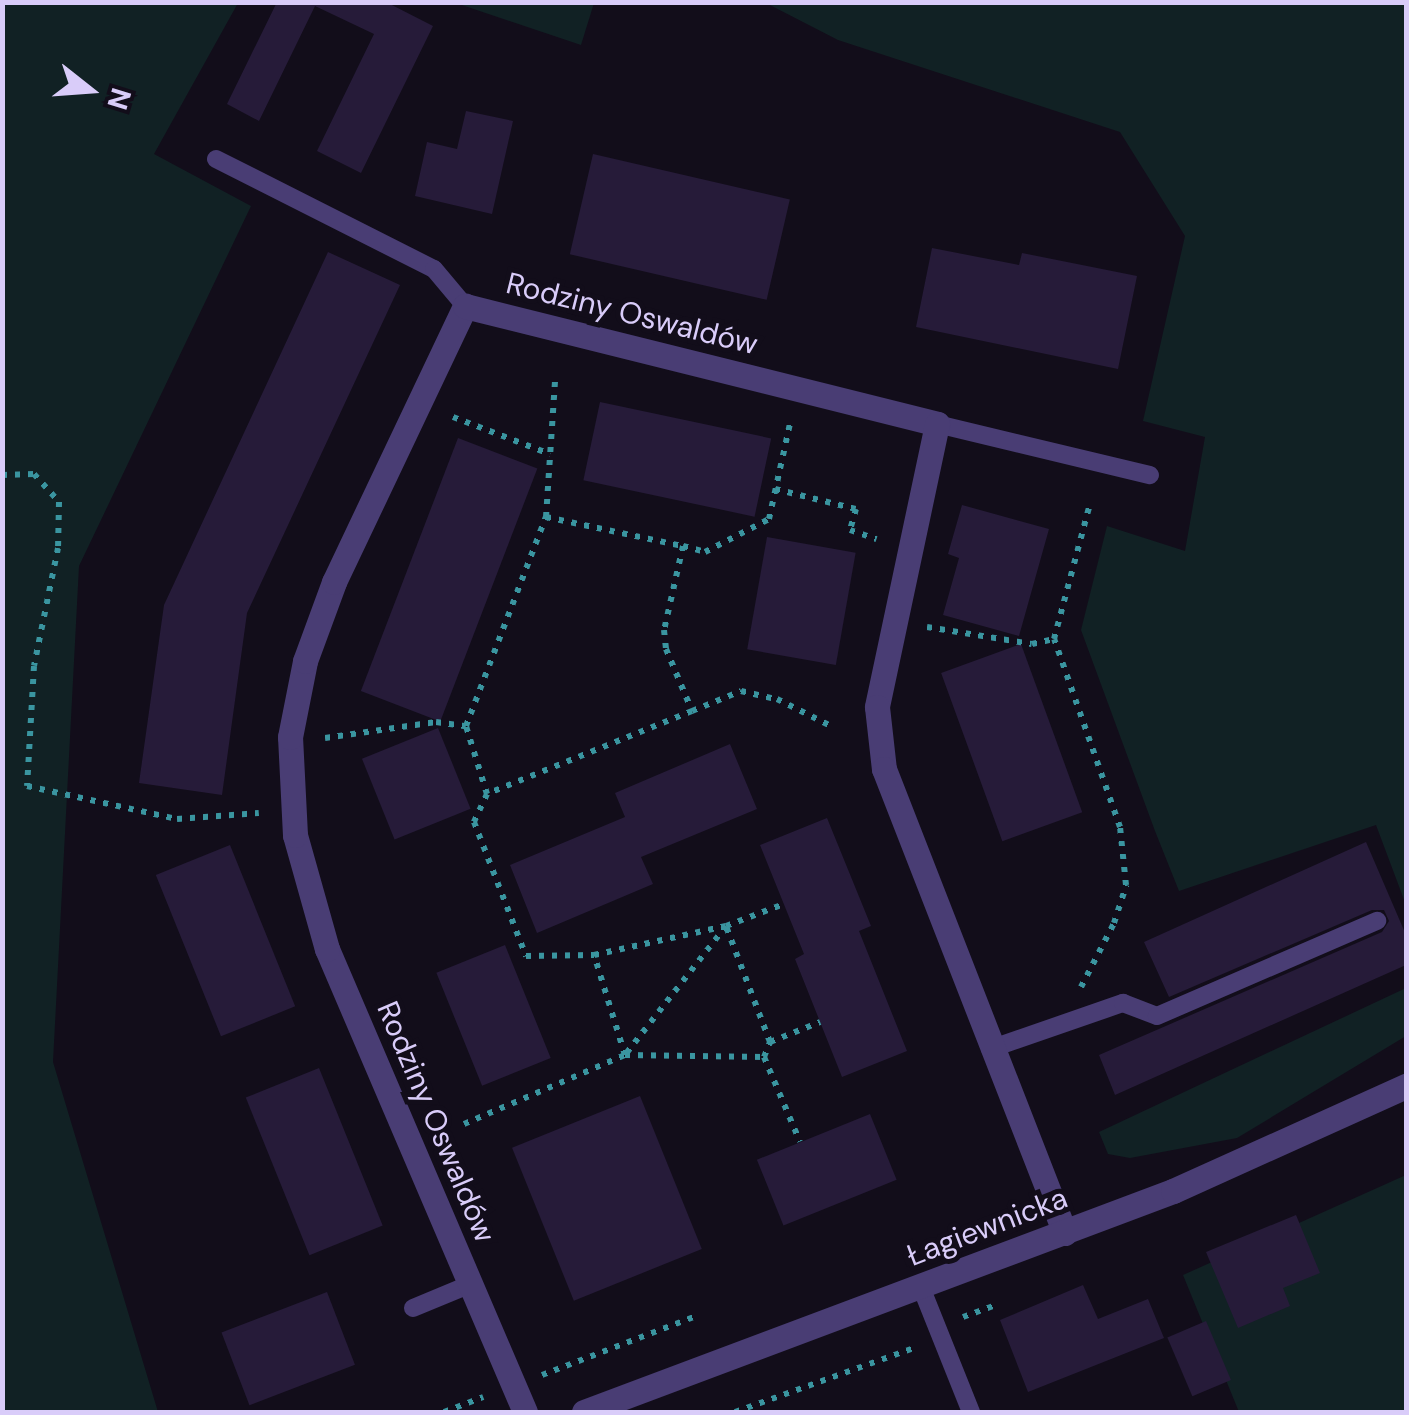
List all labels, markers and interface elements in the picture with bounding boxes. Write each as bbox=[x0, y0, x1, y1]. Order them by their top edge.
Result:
north arrow bbox=[40, 40, 140, 140]
text: N bbox=[98, 84, 140, 114]
street label: Rodziny Oswaldów bbox=[503, 265, 761, 363]
street label: Rodziny Oswaldów bbox=[369, 996, 503, 1248]
street label: Łagiewnicka bbox=[902, 1180, 1072, 1274]

